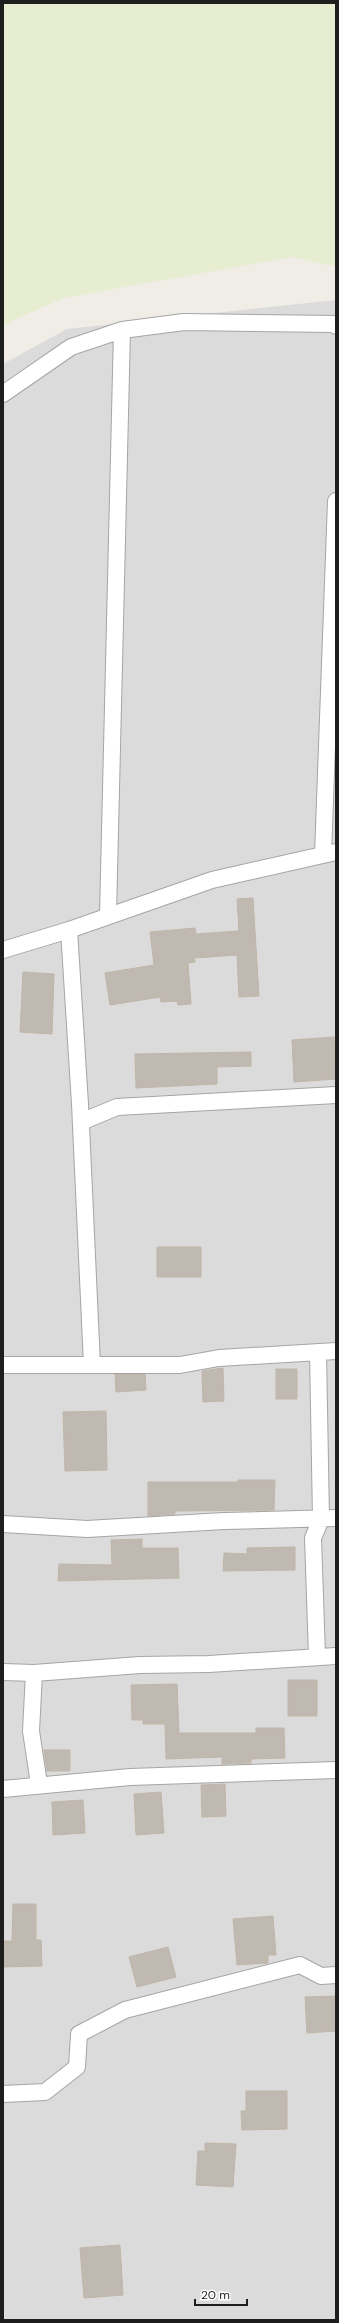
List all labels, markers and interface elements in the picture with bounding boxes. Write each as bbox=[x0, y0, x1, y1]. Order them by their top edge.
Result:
scale bar bbox=[195, 2281, 247, 2307]
text: 20 m bbox=[201, 2287, 230, 2303]

